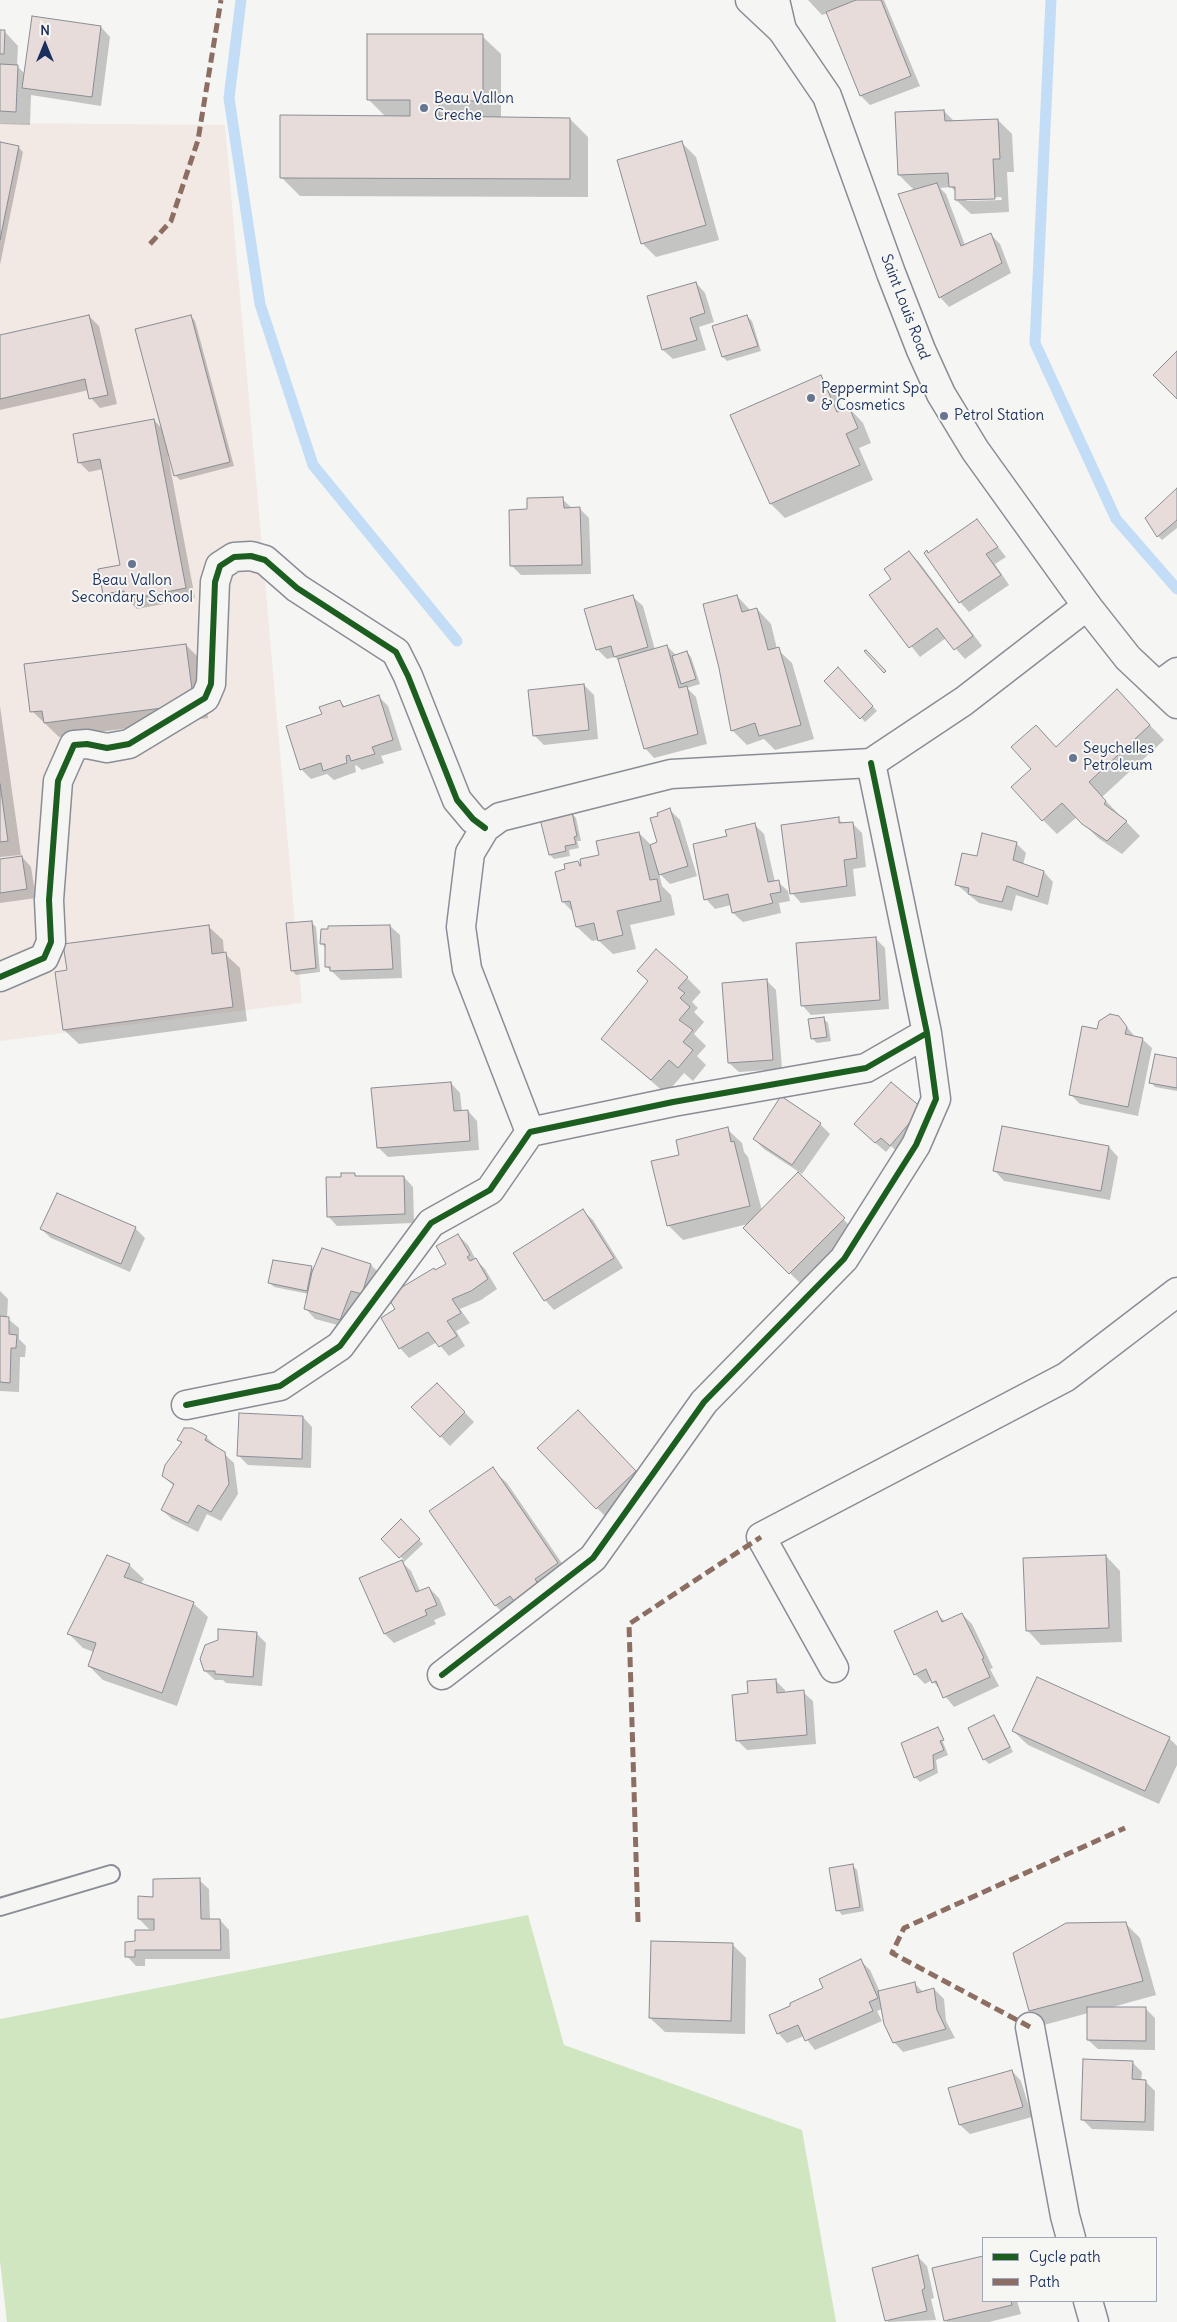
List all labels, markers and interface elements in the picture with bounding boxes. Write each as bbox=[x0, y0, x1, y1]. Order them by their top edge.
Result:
north arrow bbox=[20, 20, 70, 70]
text: N bbox=[40, 21, 50, 39]
place label: Beau Vallon Creche bbox=[434, 90, 514, 125]
marker: Beau Vallon Creche bbox=[418, 102, 430, 114]
street label: Saint Louis Road bbox=[877, 252, 933, 362]
place label: Peppermint Spa & Cosmetics bbox=[821, 380, 928, 415]
marker: Peppermint Spa & Cosmetics bbox=[805, 392, 817, 404]
place label: Petrol Station bbox=[954, 407, 1044, 425]
marker: Petrol Station bbox=[938, 410, 950, 422]
marker: Beau Vallon Secondary School bbox=[126, 558, 138, 570]
place label: Beau Vallon Secondary School bbox=[71, 572, 193, 607]
place label: Seychelles Petroleum bbox=[1083, 740, 1154, 775]
marker: Seychelles Petroleum bbox=[1067, 752, 1079, 764]
legend bbox=[982, 2237, 1157, 2302]
text: Cycle path bbox=[1029, 2247, 1101, 2266]
text: Path bbox=[1029, 2272, 1060, 2291]

